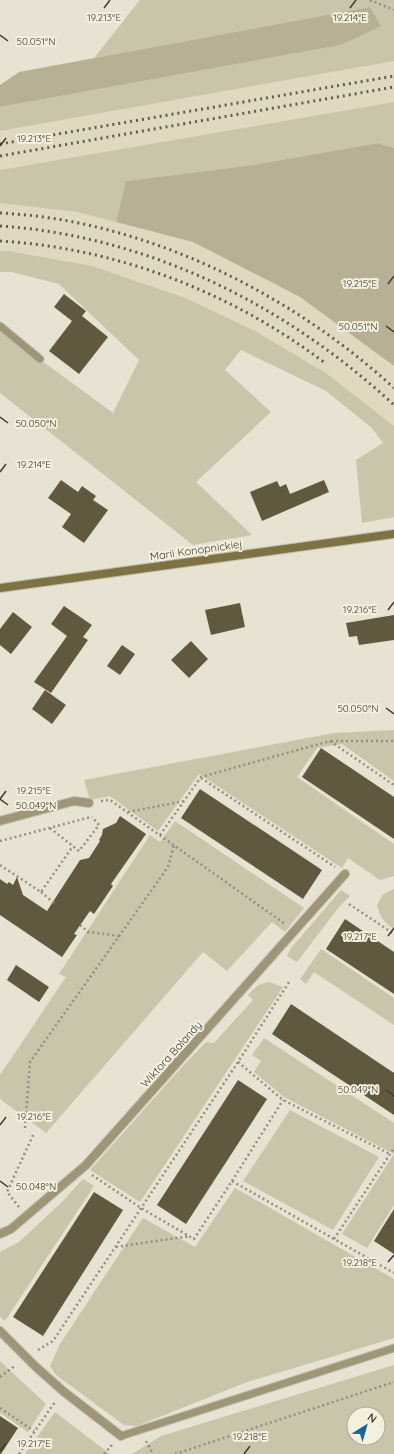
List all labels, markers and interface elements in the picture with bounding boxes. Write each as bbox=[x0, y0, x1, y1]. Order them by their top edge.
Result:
text: 19.213°E bbox=[87, 11, 121, 24]
text: 19.214°E bbox=[333, 11, 367, 24]
text: 50.051°N bbox=[17, 35, 55, 48]
text: 19.213°E bbox=[17, 132, 51, 145]
text: 19.215°E bbox=[343, 277, 378, 290]
text: 50.051°N bbox=[339, 320, 377, 333]
text: 50.050°N bbox=[15, 417, 57, 430]
text: 19.214°E bbox=[17, 458, 51, 471]
street label: Marii Konopnickiej bbox=[149, 537, 243, 563]
text: 19.216°E bbox=[343, 603, 377, 616]
text: 50.050°N bbox=[337, 702, 379, 715]
text: 19.215°E bbox=[17, 784, 52, 797]
text: 50.049°N bbox=[16, 799, 56, 812]
text: 19.217°E bbox=[343, 930, 377, 943]
street label: Wiktora Bałandy bbox=[137, 1018, 205, 1090]
text: 50.049°N bbox=[338, 1083, 378, 1096]
text: 19.216°E bbox=[17, 1110, 51, 1123]
text: 50.048°N bbox=[16, 1180, 56, 1193]
text: 19.218°E bbox=[343, 1256, 377, 1269]
north arrow bbox=[346, 1406, 386, 1446]
text: N bbox=[365, 1410, 379, 1426]
text: 19.218°E bbox=[233, 1430, 267, 1443]
text: 19.217°E bbox=[17, 1437, 51, 1450]

